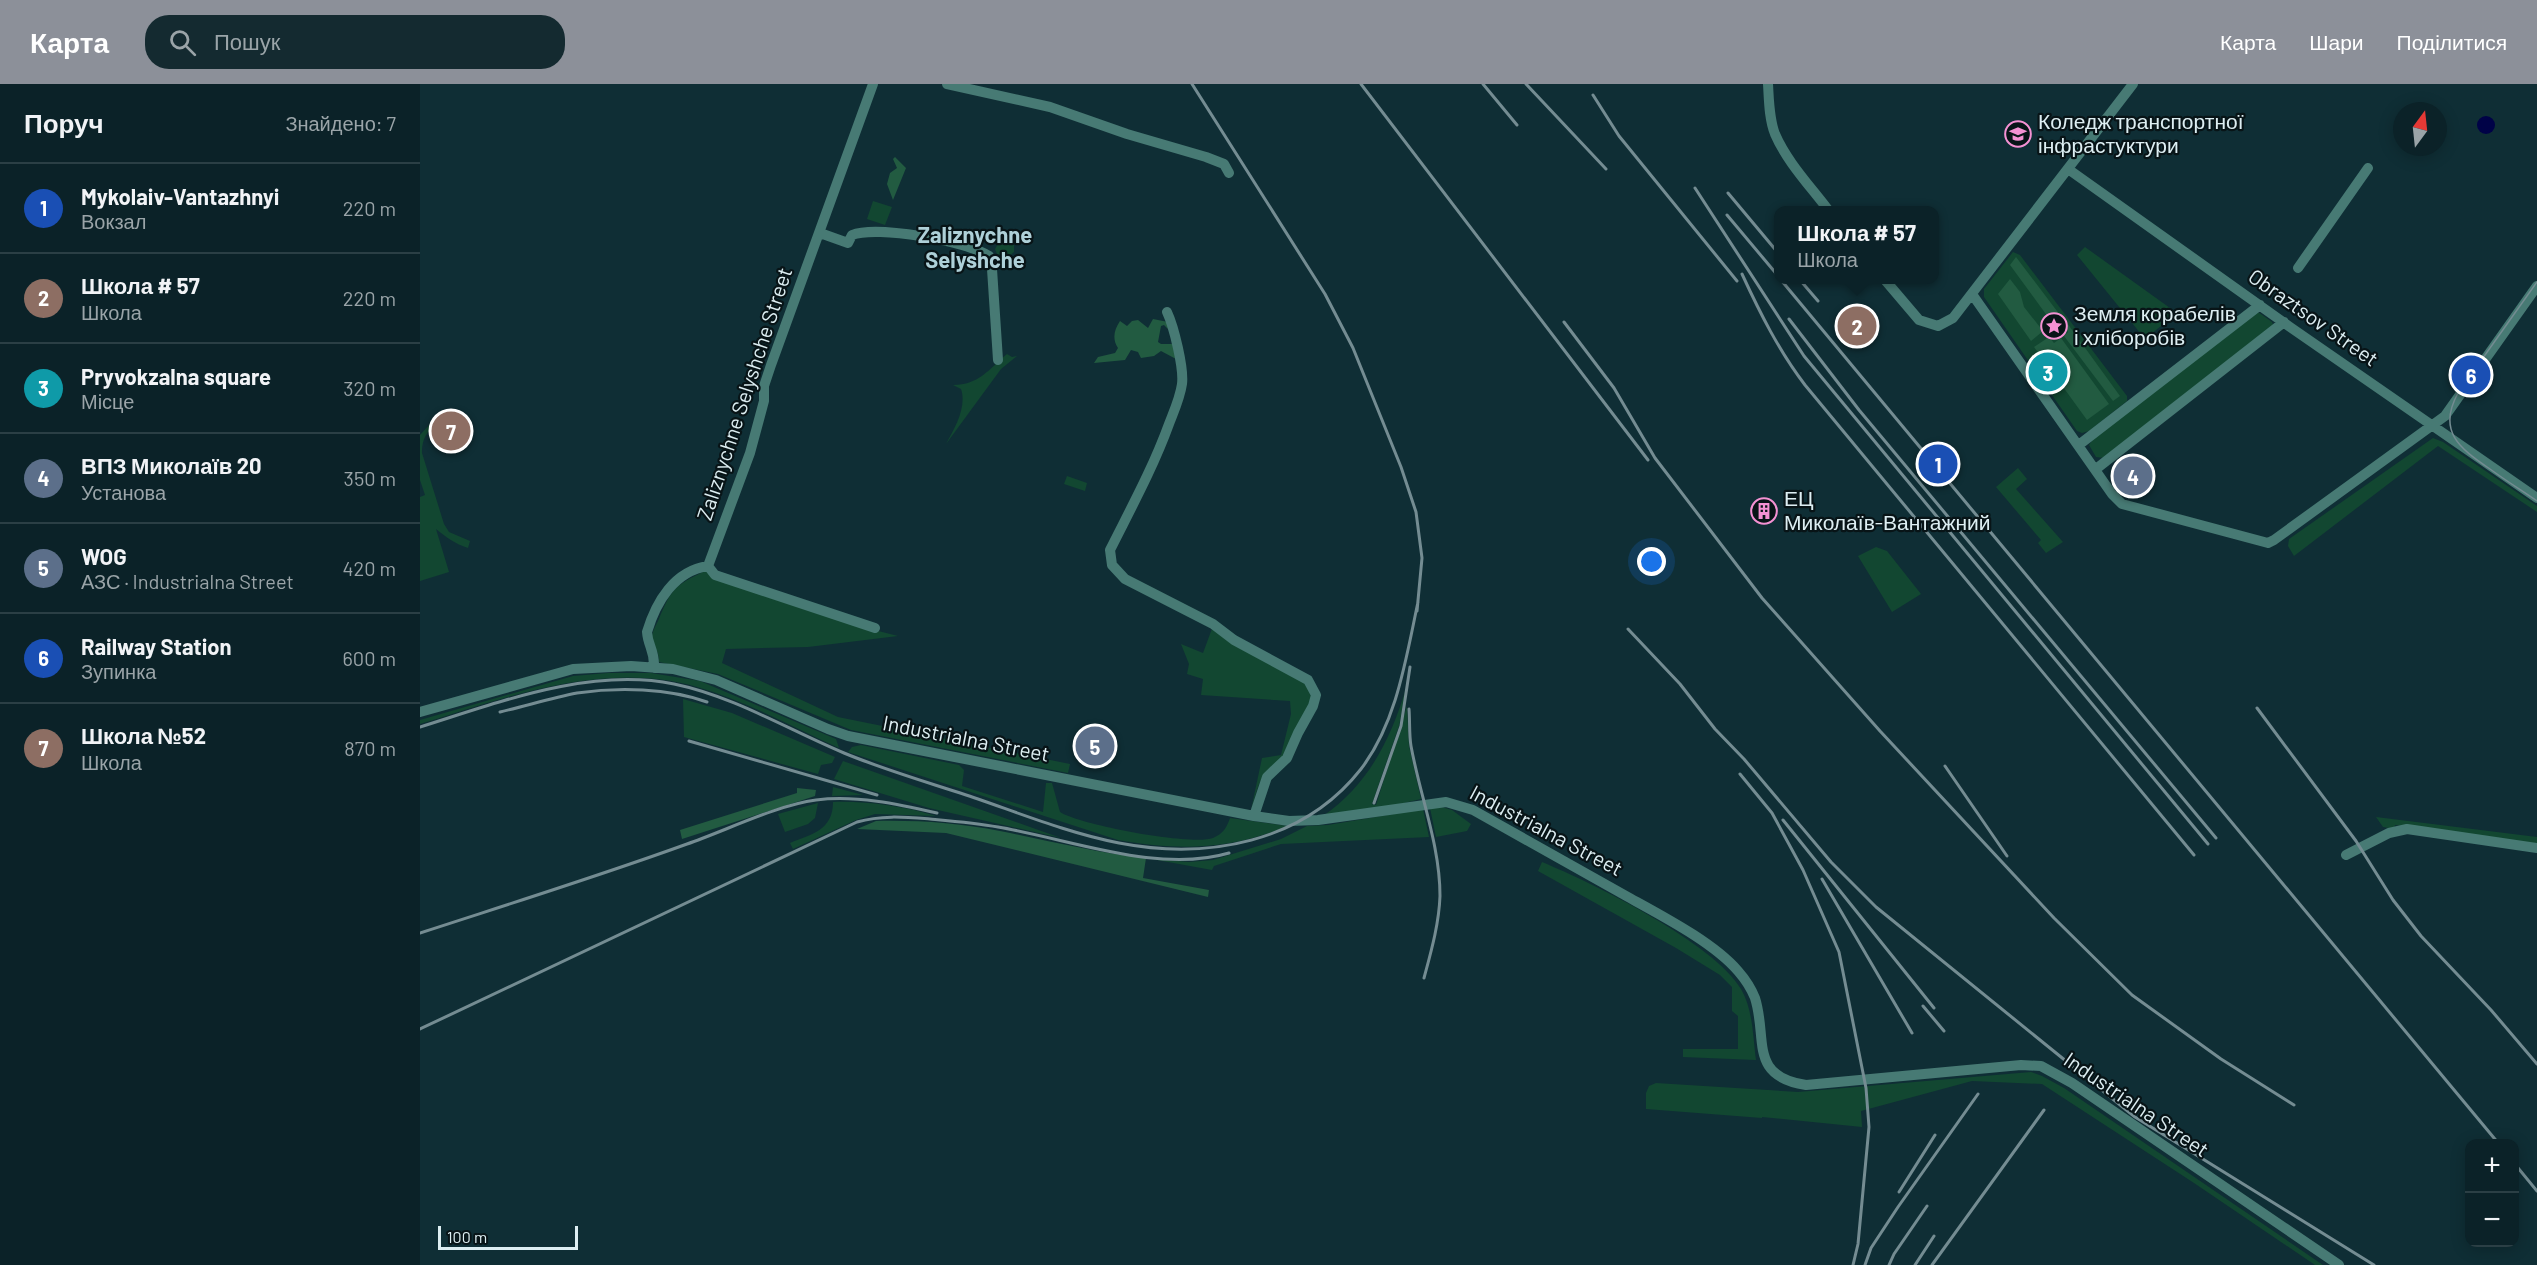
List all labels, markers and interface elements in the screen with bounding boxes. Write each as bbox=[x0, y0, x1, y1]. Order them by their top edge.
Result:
search box bbox=[145, 15, 565, 69]
text: Карта bbox=[30, 25, 109, 59]
icon: search bbox=[166, 26, 199, 59]
text: Пошук bbox=[214, 28, 280, 54]
text: Карта bbox=[2220, 29, 2276, 54]
text: Шари bbox=[2309, 29, 2364, 54]
text: Поділитися bbox=[2397, 29, 2507, 54]
north arrow bbox=[2393, 102, 2447, 156]
text: Поруч bbox=[24, 107, 104, 138]
place label: Коледж транспортної інфрастуктури bbox=[2038, 108, 2244, 157]
text: Знайдено: 7 bbox=[285, 111, 396, 135]
school or university icon: Коледж транспортної інфрастуктури bbox=[2003, 119, 2033, 149]
text: Mykolaiv-Vantazhnyi bbox=[81, 183, 280, 209]
text: 1 bbox=[40, 196, 47, 220]
text: 220 m bbox=[343, 196, 396, 220]
popup bbox=[1774, 206, 1939, 284]
text: Вокзал bbox=[81, 209, 146, 233]
text: Школа # 57 bbox=[1797, 219, 1916, 245]
district label: Zaliznychne Selyshche bbox=[918, 221, 1032, 272]
text: Школа bbox=[1797, 247, 1858, 271]
street label: Obraztsov Street bbox=[2244, 263, 2383, 371]
street label: Zaliznychne Selyshche Street bbox=[691, 264, 796, 523]
text: Школа # 57 bbox=[81, 272, 200, 298]
text: 2 bbox=[38, 286, 49, 310]
text: 220 m bbox=[343, 286, 396, 310]
text: Школа bbox=[81, 300, 142, 324]
place label: Земля корабелів і хліборобів bbox=[2074, 300, 2236, 349]
pin: 2 bbox=[1838, 304, 1876, 348]
place icon: Земля корабелів і хліборобів bbox=[2039, 311, 2069, 341]
pin: 3 bbox=[2028, 350, 2068, 394]
pin: 6 bbox=[2452, 352, 2490, 398]
text: Pryvokzalna square bbox=[81, 363, 271, 389]
text: 3 bbox=[38, 376, 49, 400]
text: 320 m bbox=[343, 376, 396, 400]
text: Місце bbox=[81, 389, 134, 413]
pin: 7 bbox=[432, 408, 471, 454]
pin: 1 bbox=[1918, 442, 1958, 487]
text: ВПЗ Миколаїв 20 bbox=[81, 452, 262, 478]
pin: 4 bbox=[2114, 454, 2152, 498]
text: 4 bbox=[37, 466, 50, 490]
text: 350 m bbox=[344, 466, 396, 490]
text: Установа bbox=[81, 480, 166, 504]
place label: ЕЦ Миколаїв-Вантажний bbox=[1784, 485, 1991, 534]
building icon: ЕЦ Миколаїв-Вантажний bbox=[1749, 496, 1779, 526]
text: WOG bbox=[81, 543, 127, 569]
your location bbox=[1637, 547, 1666, 576]
text: 5 bbox=[38, 556, 49, 580]
text: 420 m bbox=[342, 556, 396, 580]
text: АЗС · Industrialna Street bbox=[81, 569, 294, 593]
text: Railway Station bbox=[81, 633, 232, 659]
text: 6 bbox=[38, 646, 49, 670]
text: 600 m bbox=[343, 646, 396, 670]
text: Зупинка bbox=[81, 659, 156, 683]
street label: Industrialna Street bbox=[881, 709, 1052, 766]
text: Школа №52 bbox=[81, 722, 206, 748]
pin: 5 bbox=[1076, 724, 1114, 768]
text: 7 bbox=[39, 736, 48, 760]
text: 870 m bbox=[344, 736, 396, 760]
text: Школа bbox=[81, 750, 142, 774]
street label: Industrialna Street bbox=[1466, 779, 1627, 880]
street label: Industrialna Street bbox=[2060, 1046, 2214, 1161]
map controls bbox=[2465, 1139, 2519, 1247]
button: + bbox=[2465, 1139, 2519, 1193]
button: − bbox=[2465, 1193, 2519, 1247]
scale bar bbox=[438, 1223, 578, 1250]
text: 100 m bbox=[447, 1227, 487, 1246]

